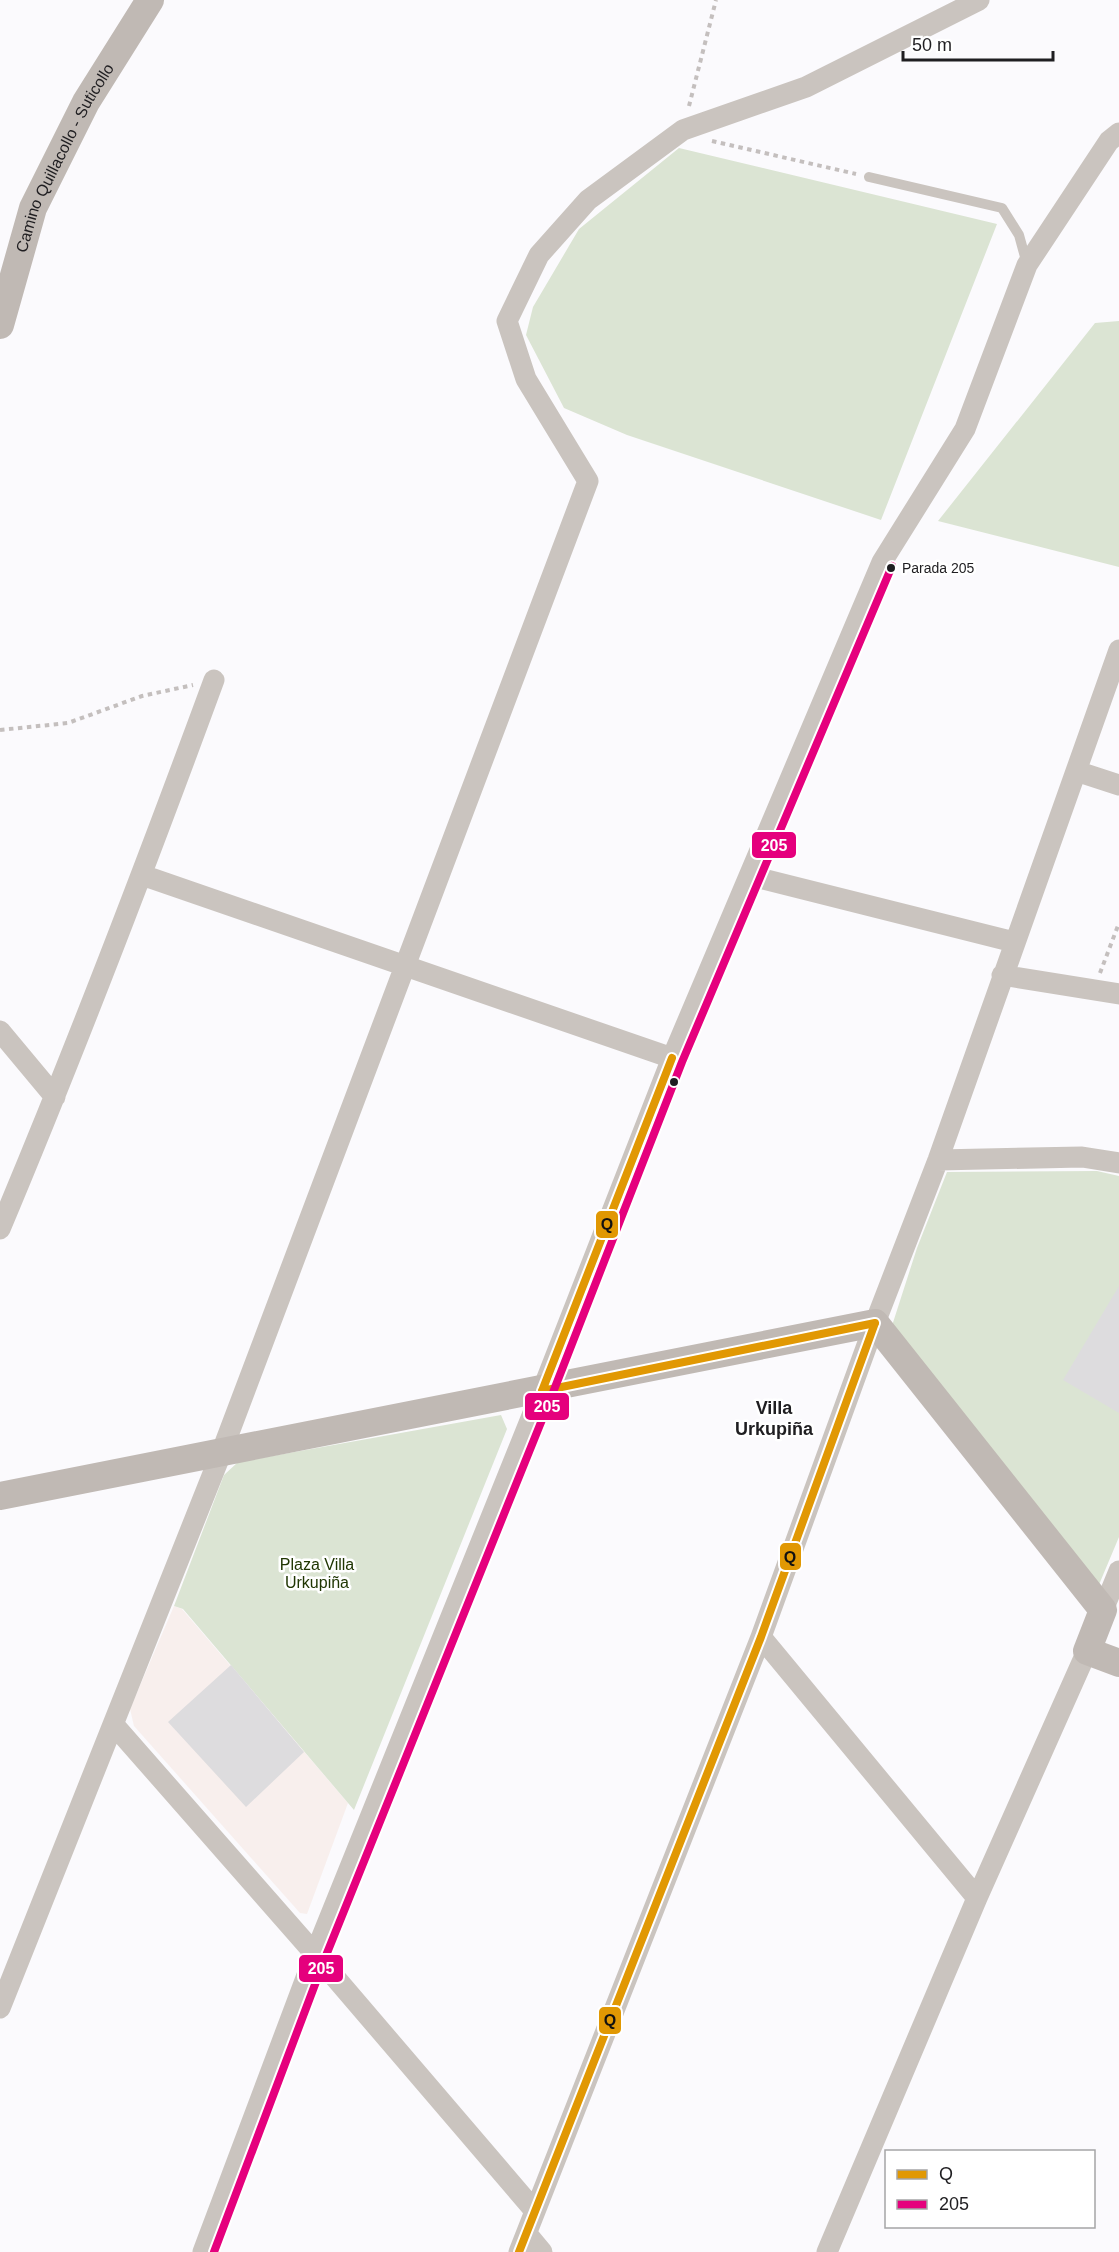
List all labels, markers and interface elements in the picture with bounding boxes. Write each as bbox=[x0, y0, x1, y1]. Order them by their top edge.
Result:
scale bar bbox=[903, 24, 1053, 62]
text: 50 m bbox=[912, 35, 952, 55]
street label: Camino Quillacollo - Suticollo bbox=[12, 60, 117, 254]
place label: Parada 205 bbox=[902, 560, 975, 576]
marker: Parada 205 bbox=[885, 562, 897, 574]
line badge: 205 bbox=[751, 831, 797, 859]
text: 205 bbox=[761, 837, 787, 854]
unlabelled marker bbox=[668, 1076, 680, 1088]
line badge: Q bbox=[595, 1210, 619, 1239]
text: Q bbox=[601, 1216, 613, 1233]
line badge: 205 bbox=[524, 1392, 570, 1421]
text: 205 bbox=[534, 1398, 560, 1415]
district label: Villa Urkupiña bbox=[735, 1398, 814, 1439]
line badge: Q bbox=[779, 1542, 802, 1571]
text: Q bbox=[784, 1549, 796, 1566]
park label: Plaza Villa Urkupiña bbox=[280, 1556, 354, 1591]
line badge: 205 bbox=[298, 1954, 344, 1983]
text: 205 bbox=[308, 1960, 334, 1977]
line badge: Q bbox=[598, 2006, 622, 2035]
text: Q bbox=[604, 2012, 616, 2029]
legend bbox=[885, 2150, 1095, 2228]
text: Q bbox=[939, 2164, 953, 2184]
text: 205 bbox=[939, 2194, 969, 2214]

